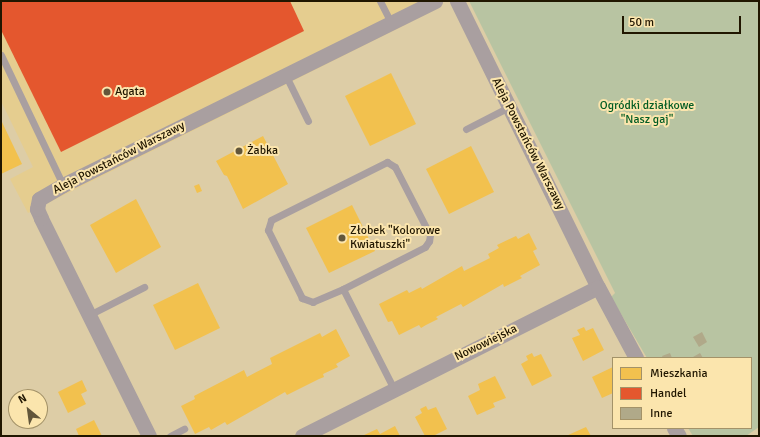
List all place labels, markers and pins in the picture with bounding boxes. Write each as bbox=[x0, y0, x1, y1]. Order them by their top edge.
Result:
place label: Agata bbox=[115, 85, 145, 99]
marker: Agata bbox=[102, 87, 112, 97]
place label: Żabka bbox=[247, 144, 278, 158]
marker: Żabka bbox=[234, 146, 244, 156]
place label: Złobek "Kolorowe Kwiatuszki" bbox=[350, 224, 440, 252]
marker: Złobek "Kolorowe Kwiatuszki" bbox=[337, 233, 347, 243]

